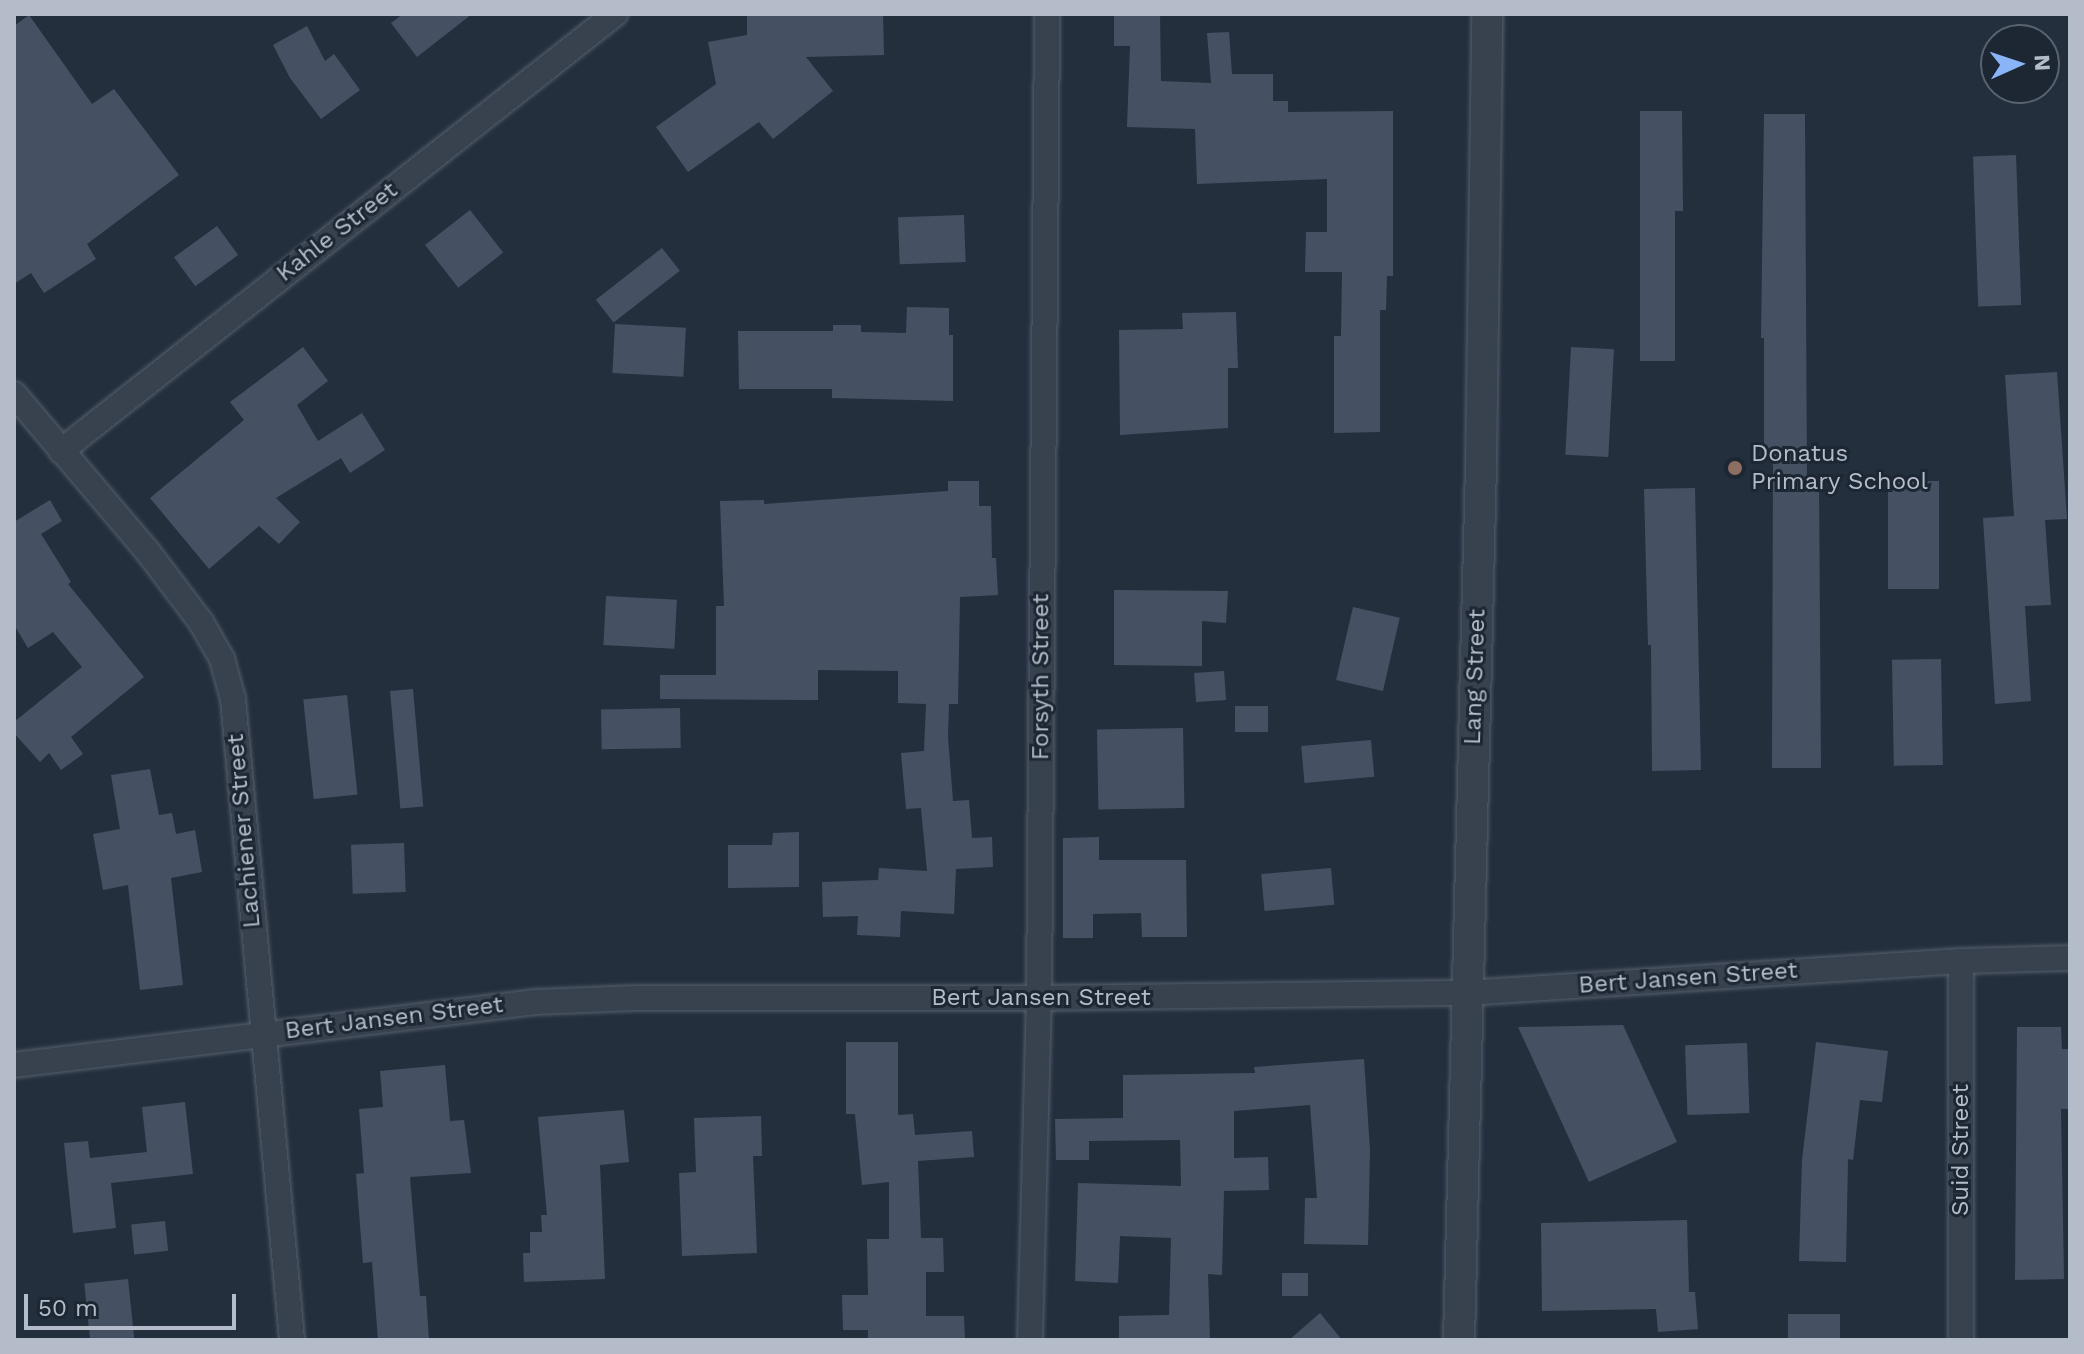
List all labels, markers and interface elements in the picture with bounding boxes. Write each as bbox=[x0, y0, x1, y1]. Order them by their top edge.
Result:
north arrow bbox=[1980, 24, 2060, 104]
text: N bbox=[2030, 54, 2055, 72]
street label: Kahle Street bbox=[271, 176, 403, 288]
place label: Donatus Primary School bbox=[1751, 440, 1928, 496]
marker: Donatus Primary School bbox=[1726, 459, 1744, 477]
street label: Forsyth Street bbox=[1027, 594, 1055, 760]
street label: Lang Street bbox=[1458, 609, 1492, 745]
street label: Lachiener Street bbox=[221, 732, 267, 930]
street label: Bert Jansen Street bbox=[1577, 956, 1799, 1000]
street label: Bert Jansen Street bbox=[931, 984, 1151, 1012]
street label: Bert Jansen Street bbox=[283, 990, 505, 1046]
street label: Suid Street bbox=[1947, 1084, 1975, 1216]
scale bar bbox=[28, 1278, 240, 1328]
text: 50 m bbox=[38, 1294, 98, 1322]

